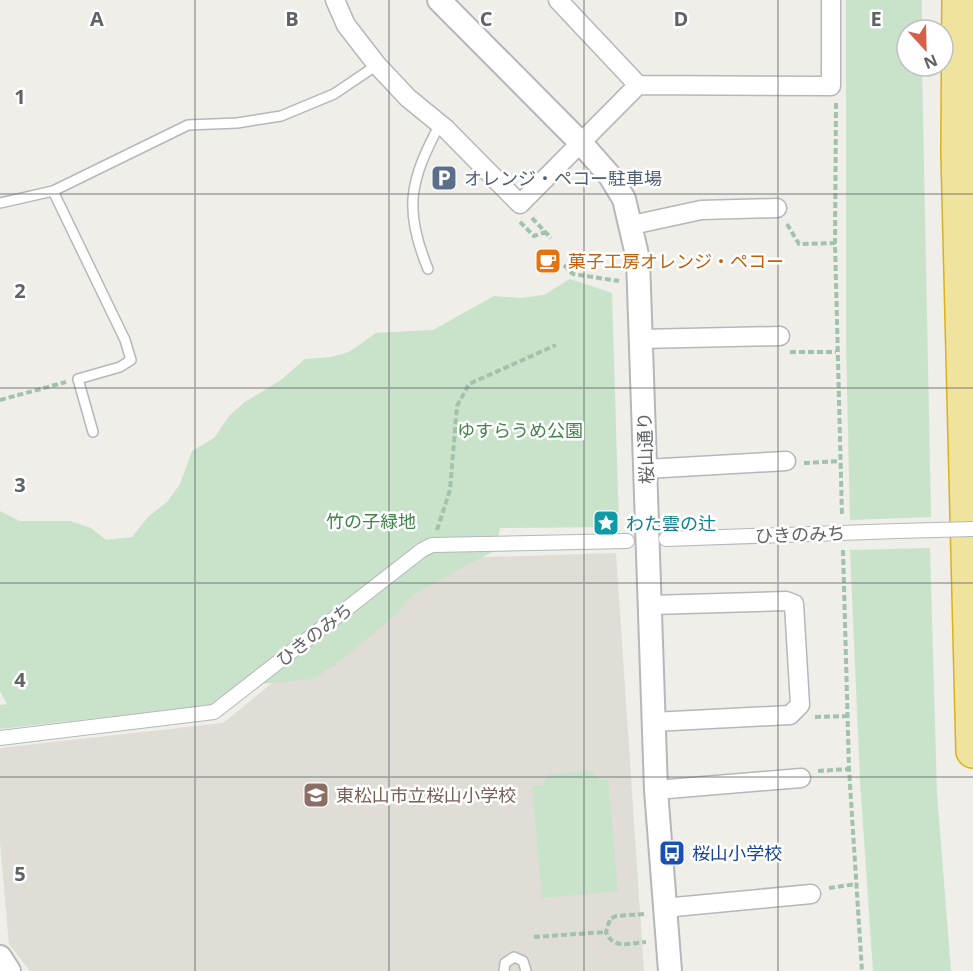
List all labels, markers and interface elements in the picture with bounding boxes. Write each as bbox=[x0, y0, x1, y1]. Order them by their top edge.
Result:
text: A bbox=[90, 5, 104, 32]
text: B bbox=[285, 5, 299, 32]
text: C bbox=[480, 5, 493, 32]
text: D bbox=[674, 5, 688, 32]
text: E bbox=[870, 5, 882, 32]
north arrow bbox=[895, 18, 955, 78]
text: N bbox=[920, 49, 941, 75]
text: 1 bbox=[14, 83, 26, 110]
parking icon: オレンジ・ペコー駐車場 bbox=[429, 163, 459, 193]
place label: オレンジ・ペコー駐車場 bbox=[464, 166, 662, 190]
cafe icon: 菓子工房オレンジ・ペコー bbox=[533, 246, 563, 276]
place label: 菓子工房オレンジ・ペコー bbox=[568, 249, 784, 273]
text: 2 bbox=[14, 277, 26, 304]
street label: 桜山通り bbox=[632, 412, 658, 484]
park label: ゆすらうめ公園 bbox=[457, 418, 583, 442]
text: 3 bbox=[14, 471, 26, 498]
place icon: わた雲の辻 bbox=[591, 508, 621, 538]
park label: 竹の子緑地 bbox=[326, 509, 416, 533]
place label: わた雲の辻 bbox=[626, 511, 716, 535]
street label: ひきのみち bbox=[755, 520, 845, 548]
street label: ひきのみち bbox=[271, 597, 357, 671]
text: 4 bbox=[14, 666, 26, 693]
school or university icon: 東松山市立桜山小学校 bbox=[301, 780, 331, 810]
place label: 東松山市立桜山小学校 bbox=[336, 783, 516, 807]
bus stop icon: 桜山小学校 bbox=[657, 838, 687, 868]
place label: 桜山小学校 bbox=[692, 841, 782, 865]
text: 5 bbox=[14, 860, 26, 887]

